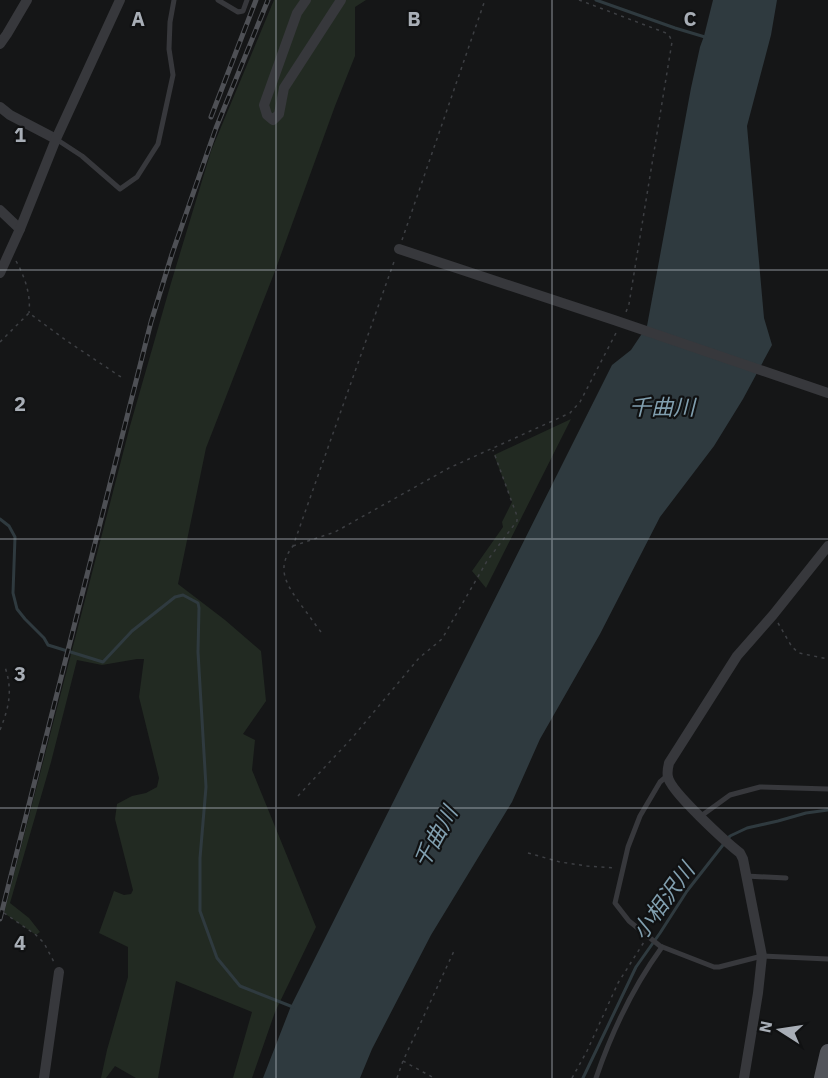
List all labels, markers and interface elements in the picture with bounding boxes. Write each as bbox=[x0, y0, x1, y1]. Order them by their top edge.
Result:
text: A bbox=[131, 5, 145, 32]
text: B bbox=[407, 5, 421, 32]
text: C bbox=[683, 5, 697, 32]
text: 1 bbox=[14, 121, 26, 148]
text: 2 bbox=[14, 390, 26, 417]
water label: 千曲川 bbox=[629, 392, 697, 421]
text: 3 bbox=[14, 660, 26, 687]
water label: 千曲川 bbox=[406, 799, 464, 873]
water label: 小相沢川 bbox=[625, 855, 701, 945]
text: 4 bbox=[14, 929, 26, 956]
north arrow bbox=[750, 1000, 810, 1060]
text: N bbox=[754, 1019, 776, 1035]

